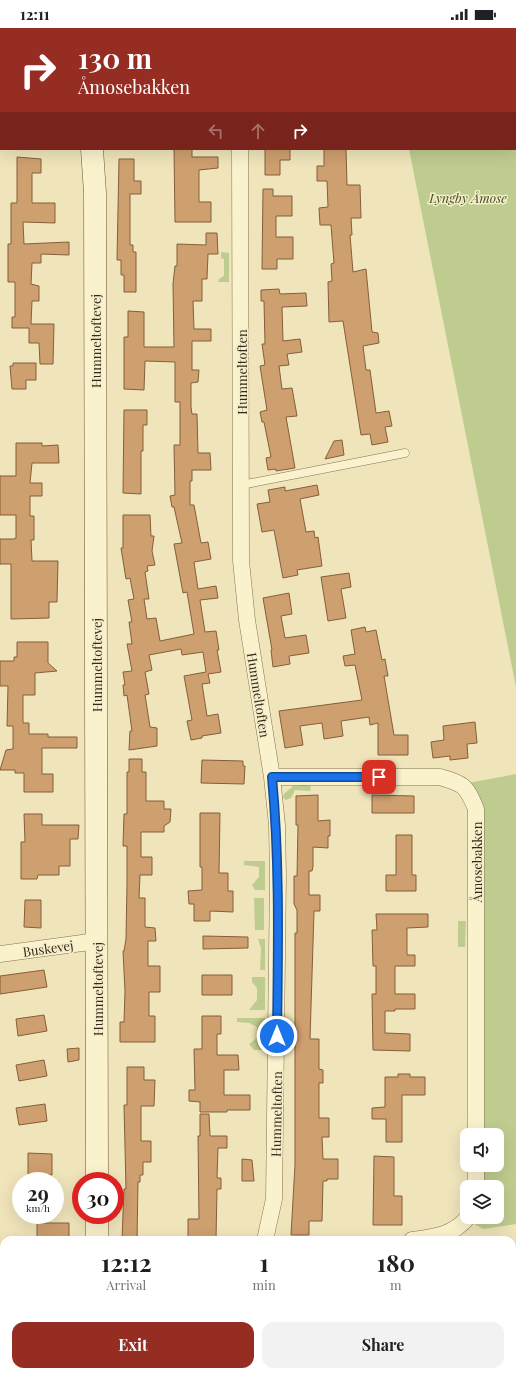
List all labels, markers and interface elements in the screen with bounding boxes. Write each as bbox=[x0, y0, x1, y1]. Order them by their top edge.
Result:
text: 12:11 bbox=[20, 4, 49, 24]
text: 130 m bbox=[78, 39, 152, 76]
icon: right bbox=[12, 44, 64, 96]
text: Åmosebakken bbox=[78, 75, 190, 99]
icon: left bbox=[205, 120, 227, 142]
icon: ahead bbox=[247, 120, 269, 142]
icon: right bbox=[289, 120, 311, 142]
park label: Lyngby Åmose bbox=[428, 189, 507, 206]
street label: Hummeltoftevej bbox=[87, 294, 104, 388]
street label: Hummeltoften bbox=[233, 329, 250, 415]
street label: Hummeltoftevej bbox=[88, 618, 105, 712]
street label: Hummeltoften bbox=[244, 651, 274, 739]
pin bbox=[362, 760, 396, 794]
icon: arrive bbox=[368, 766, 390, 788]
street label: Åmosebakken bbox=[468, 821, 485, 903]
street label: Buskevej bbox=[22, 936, 74, 960]
street label: Hummeltoftevej bbox=[89, 942, 106, 1036]
position arrow bbox=[256, 1015, 298, 1057]
street label: Hummeltoften bbox=[267, 1071, 285, 1157]
map controls bbox=[460, 1128, 504, 1224]
button: sound bbox=[460, 1128, 504, 1172]
speed limit sign: 30 bbox=[72, 1172, 124, 1224]
text: 29 bbox=[27, 1179, 49, 1206]
button: layers bbox=[460, 1180, 504, 1224]
text: km/h bbox=[26, 1201, 50, 1215]
text: 12:12 bbox=[101, 1246, 152, 1278]
text: 1 bbox=[260, 1246, 269, 1278]
text: 180 bbox=[377, 1246, 415, 1278]
text: Arrival bbox=[106, 1276, 146, 1293]
text: min bbox=[253, 1276, 276, 1293]
text: m bbox=[390, 1276, 402, 1293]
button: Exit bbox=[12, 1322, 254, 1368]
button: Share bbox=[262, 1322, 504, 1368]

